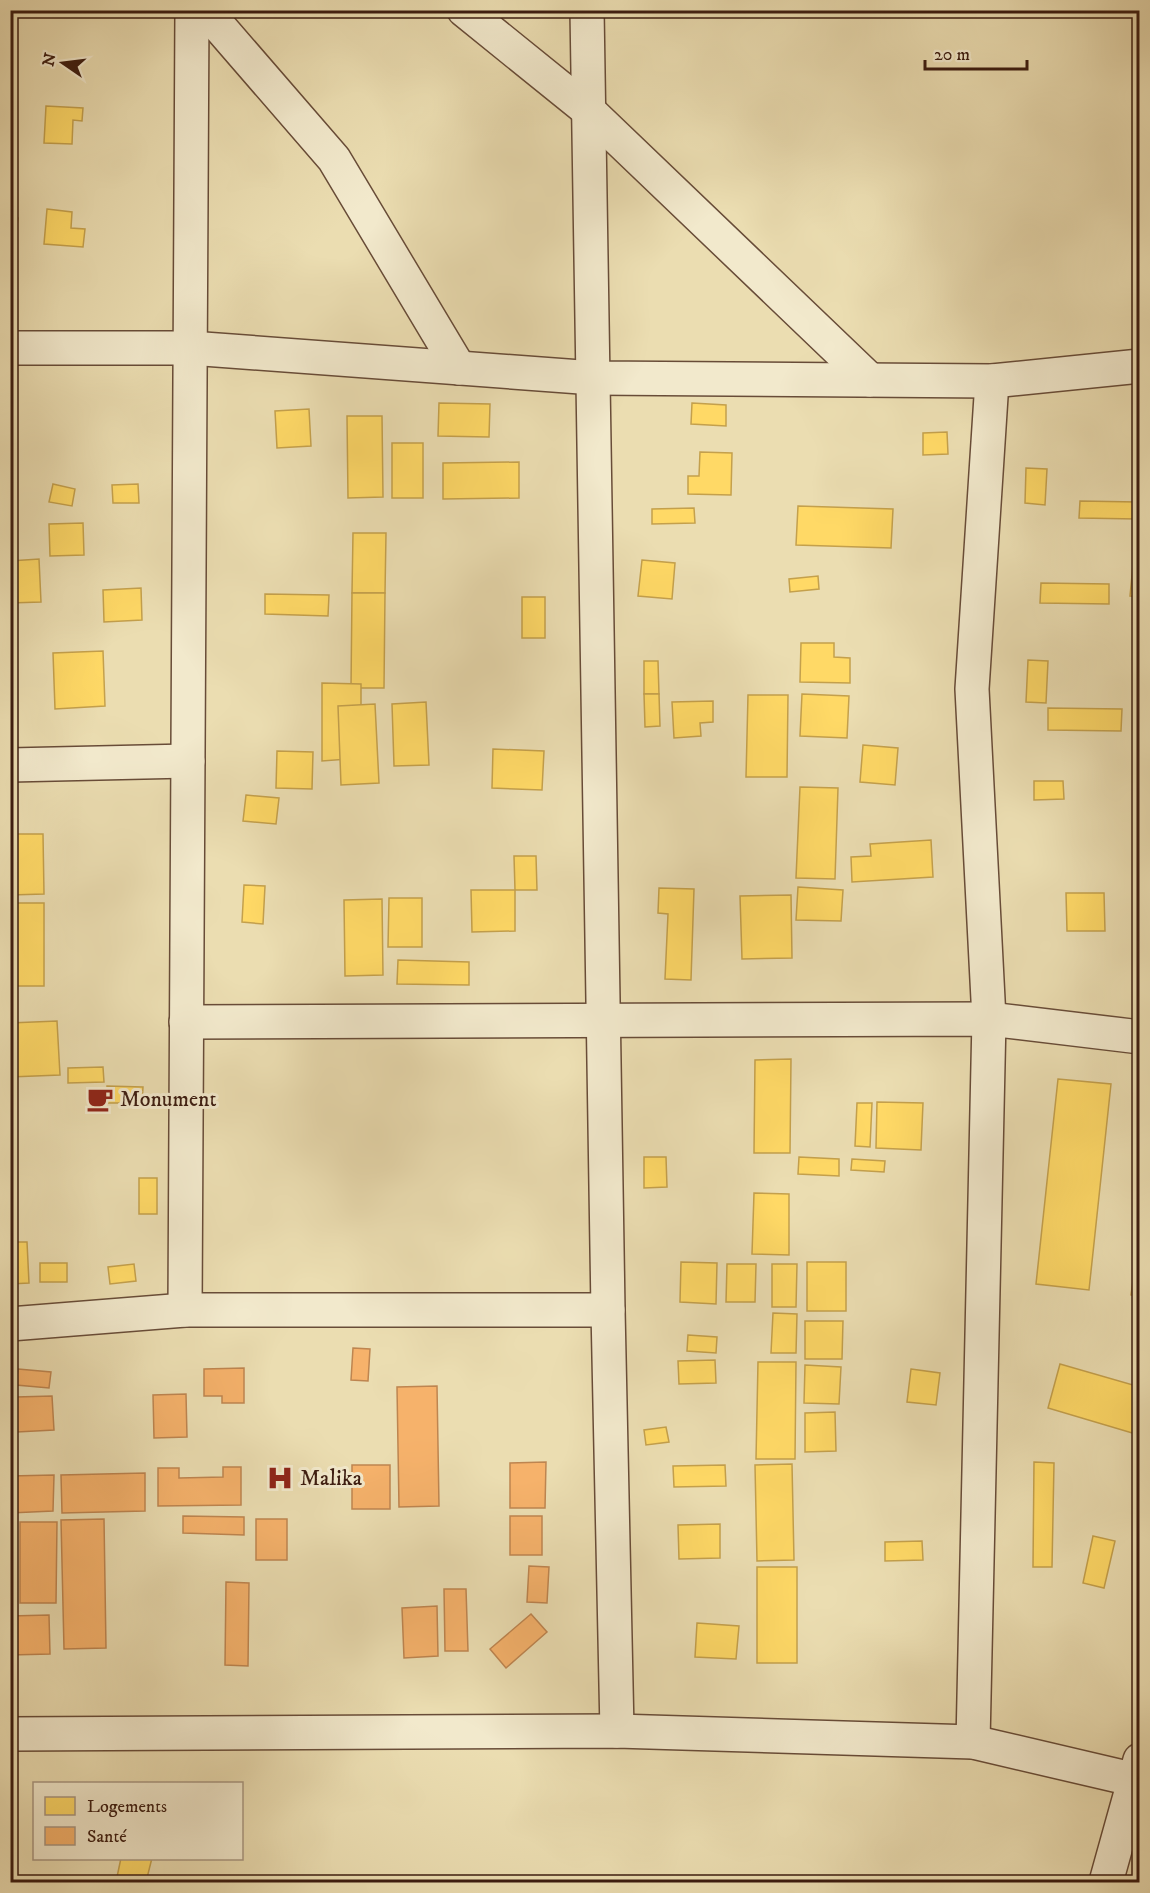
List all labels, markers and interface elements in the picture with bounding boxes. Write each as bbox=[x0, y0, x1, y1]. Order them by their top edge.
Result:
north arrow bbox=[33, 33, 93, 93]
scale bar bbox=[925, 33, 1027, 71]
text: 20 m bbox=[934, 44, 970, 66]
text: N bbox=[38, 51, 61, 68]
cafe icon: Monument bbox=[85, 1084, 115, 1114]
place label: Monument bbox=[120, 1086, 217, 1113]
hospital icon: Malika bbox=[265, 1463, 295, 1493]
place label: Malika bbox=[300, 1465, 363, 1492]
legend bbox=[33, 1782, 243, 1860]
text: Logements bbox=[87, 1796, 167, 1818]
text: Santé bbox=[87, 1826, 127, 1848]

